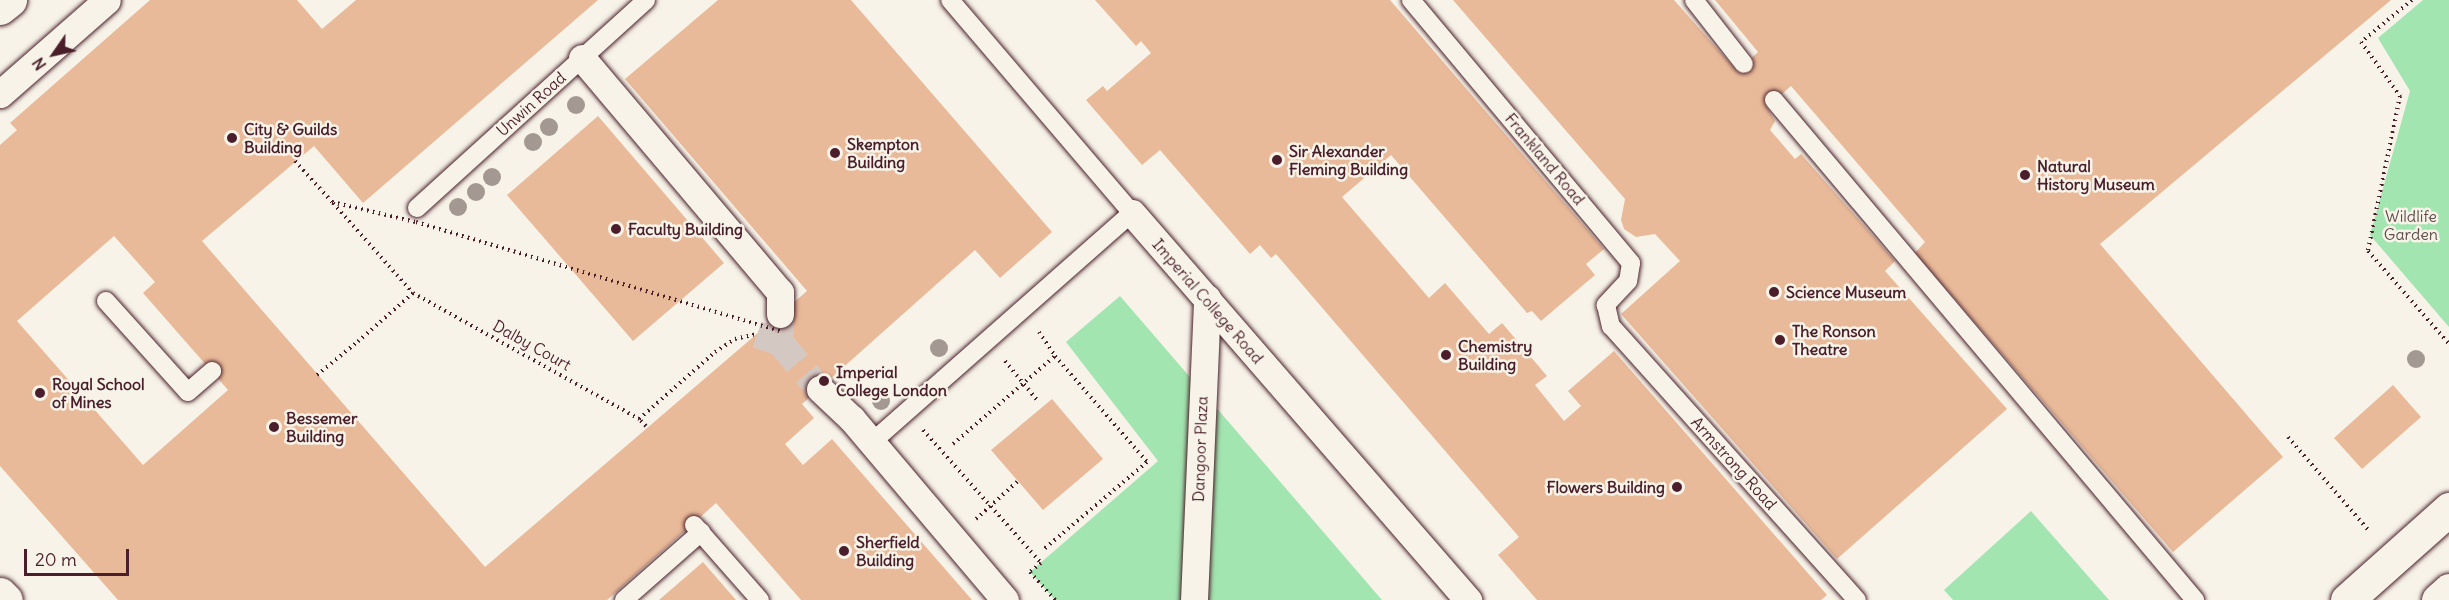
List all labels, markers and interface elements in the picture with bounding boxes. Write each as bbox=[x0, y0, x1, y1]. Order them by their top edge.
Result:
north arrow bbox=[24, 24, 84, 84]
text: N bbox=[28, 54, 50, 74]
street label: Unwin Road bbox=[492, 68, 570, 140]
street label: Frankland Road bbox=[1501, 109, 1589, 209]
place label: City & Guilds Building bbox=[244, 119, 337, 157]
marker: City & Guilds Building bbox=[225, 131, 239, 145]
place label: Skempton Building bbox=[847, 134, 919, 172]
place label: Sir Alexander Fleming Building bbox=[1289, 141, 1408, 179]
marker: Skempton Building bbox=[828, 146, 842, 160]
marker: Sir Alexander Fleming Building bbox=[1270, 153, 1284, 167]
place label: Natural History Museum bbox=[2037, 156, 2155, 194]
marker: Natural History Museum bbox=[2018, 168, 2032, 182]
park label: Wildlife Garden bbox=[2384, 206, 2438, 244]
place label: Faculty Building bbox=[628, 219, 743, 239]
marker: Faculty Building bbox=[609, 222, 623, 236]
street label: Imperial College Road bbox=[1148, 235, 1268, 367]
place label: Science Museum bbox=[1786, 282, 1906, 302]
marker: Science Museum bbox=[1767, 285, 1781, 299]
street label: Dalby Court bbox=[490, 316, 574, 374]
place label: The Ronson Theatre bbox=[1792, 321, 1876, 359]
marker: The Ronson Theatre bbox=[1773, 333, 1787, 347]
place label: Chemistry Building bbox=[1458, 336, 1532, 374]
marker: Chemistry Building bbox=[1439, 348, 1453, 362]
place label: Imperial College London bbox=[836, 362, 947, 400]
place label: Royal School of Mines bbox=[52, 374, 144, 412]
marker: Imperial College London bbox=[817, 374, 831, 388]
marker: Royal School of Mines bbox=[33, 386, 47, 400]
street label: Dangoor Plaza bbox=[1189, 396, 1211, 502]
place label: Bessemer Building bbox=[286, 408, 357, 446]
street label: Armstrong Road bbox=[1687, 413, 1781, 513]
marker: Bessemer Building bbox=[267, 420, 281, 434]
place label: Flowers Building bbox=[1546, 477, 1665, 497]
marker: Flowers Building bbox=[1670, 480, 1684, 494]
place label: Sherfield Building bbox=[856, 532, 920, 570]
scale bar bbox=[27, 537, 132, 575]
marker: Sherfield Building bbox=[837, 544, 851, 558]
text: 20 m bbox=[35, 548, 77, 571]

